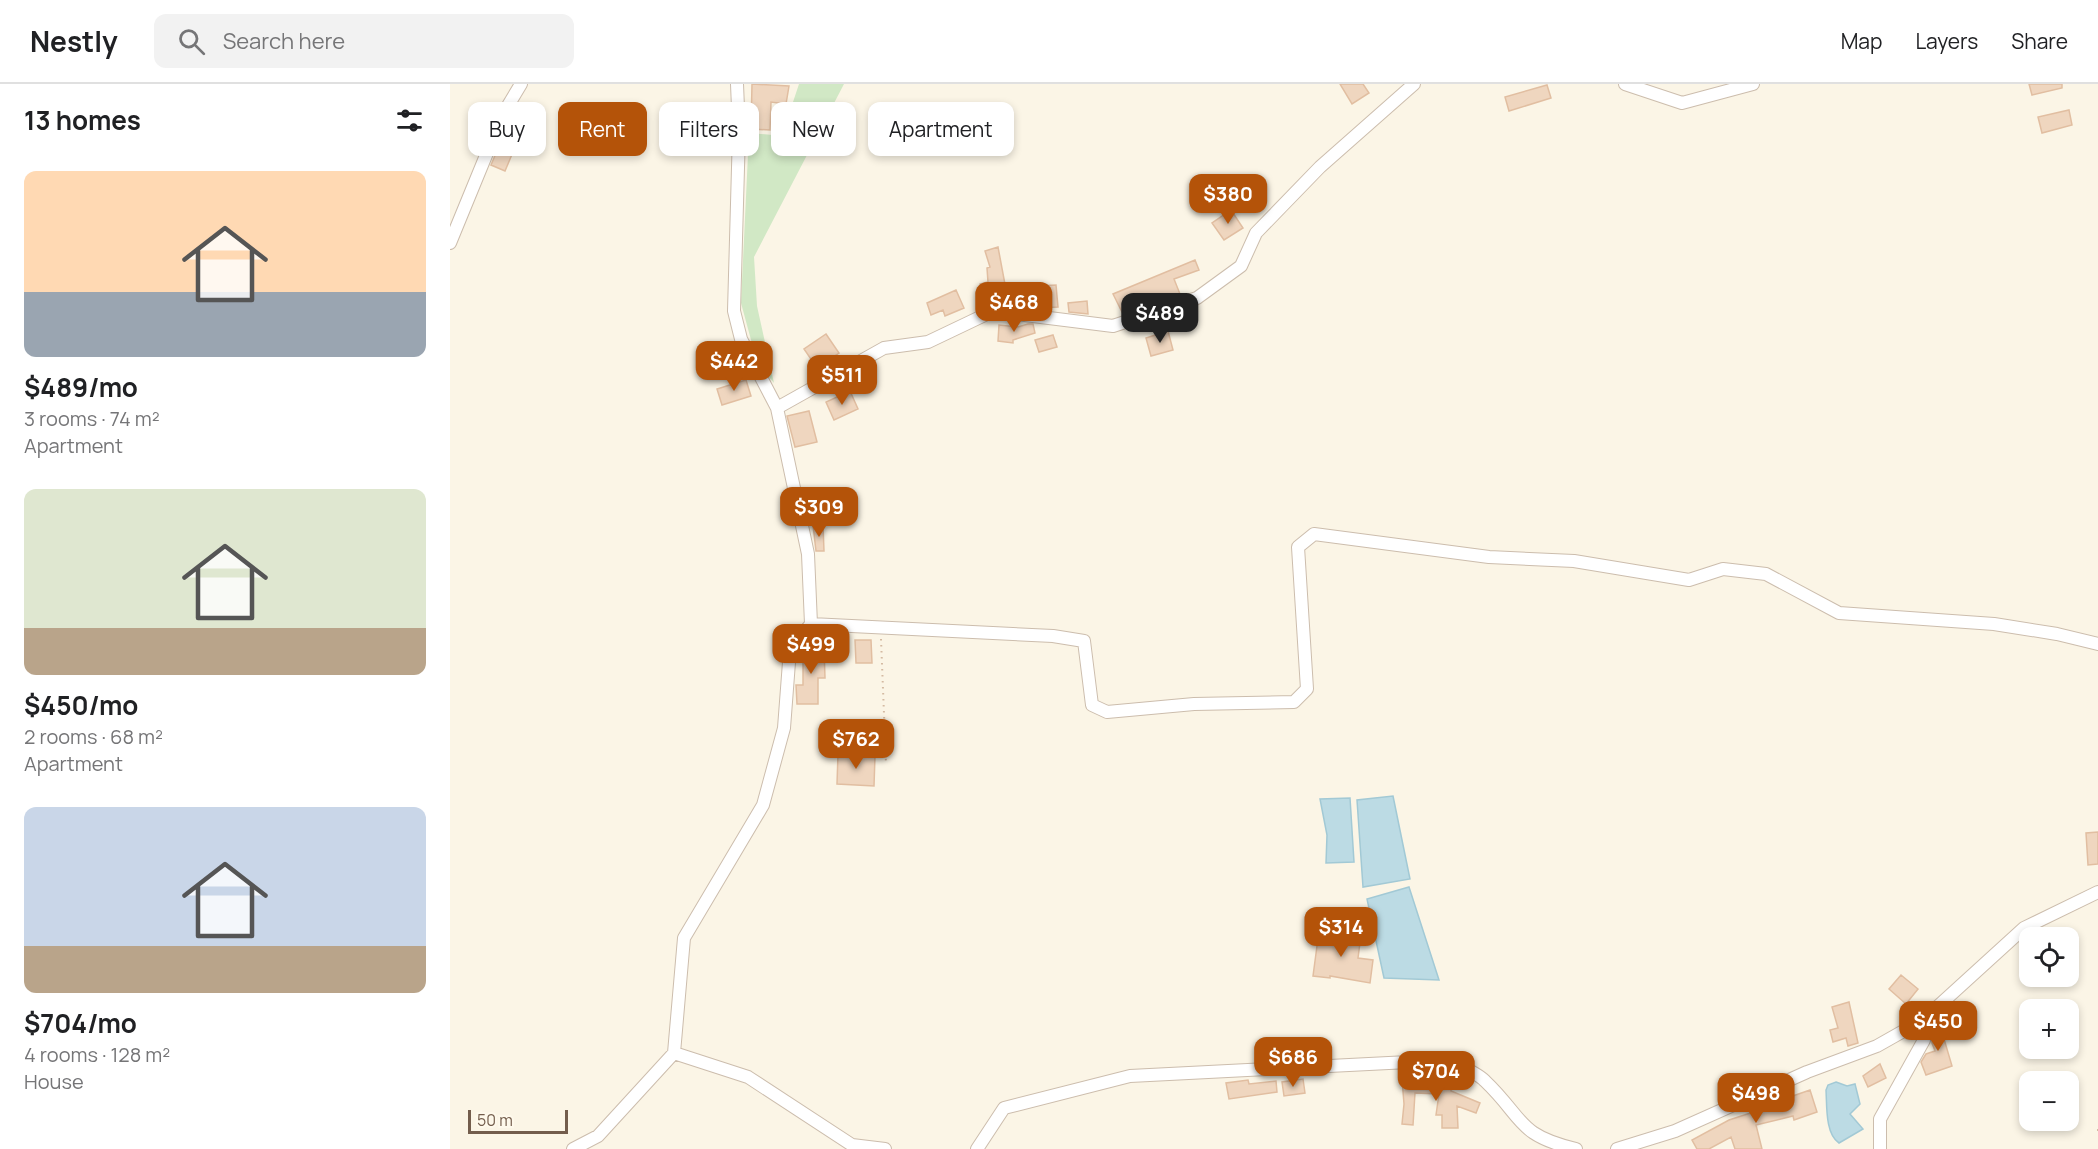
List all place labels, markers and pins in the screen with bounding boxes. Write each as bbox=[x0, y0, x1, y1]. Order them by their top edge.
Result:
pin: $380 bbox=[1192, 174, 1264, 225]
pin: $468 bbox=[978, 282, 1050, 333]
pin: $489 bbox=[1124, 293, 1196, 344]
pin: $442 bbox=[698, 341, 770, 392]
pin: $511 bbox=[806, 355, 878, 406]
pin: $309 bbox=[783, 487, 855, 538]
pin: $499 bbox=[775, 624, 847, 675]
pin: $762 bbox=[820, 719, 892, 770]
pin: $314 bbox=[1305, 907, 1377, 958]
pin: $450 bbox=[1902, 1001, 1974, 1052]
pin: $686 bbox=[1257, 1037, 1329, 1088]
pin: $704 bbox=[1400, 1051, 1472, 1102]
pin: $498 bbox=[1720, 1073, 1792, 1124]

